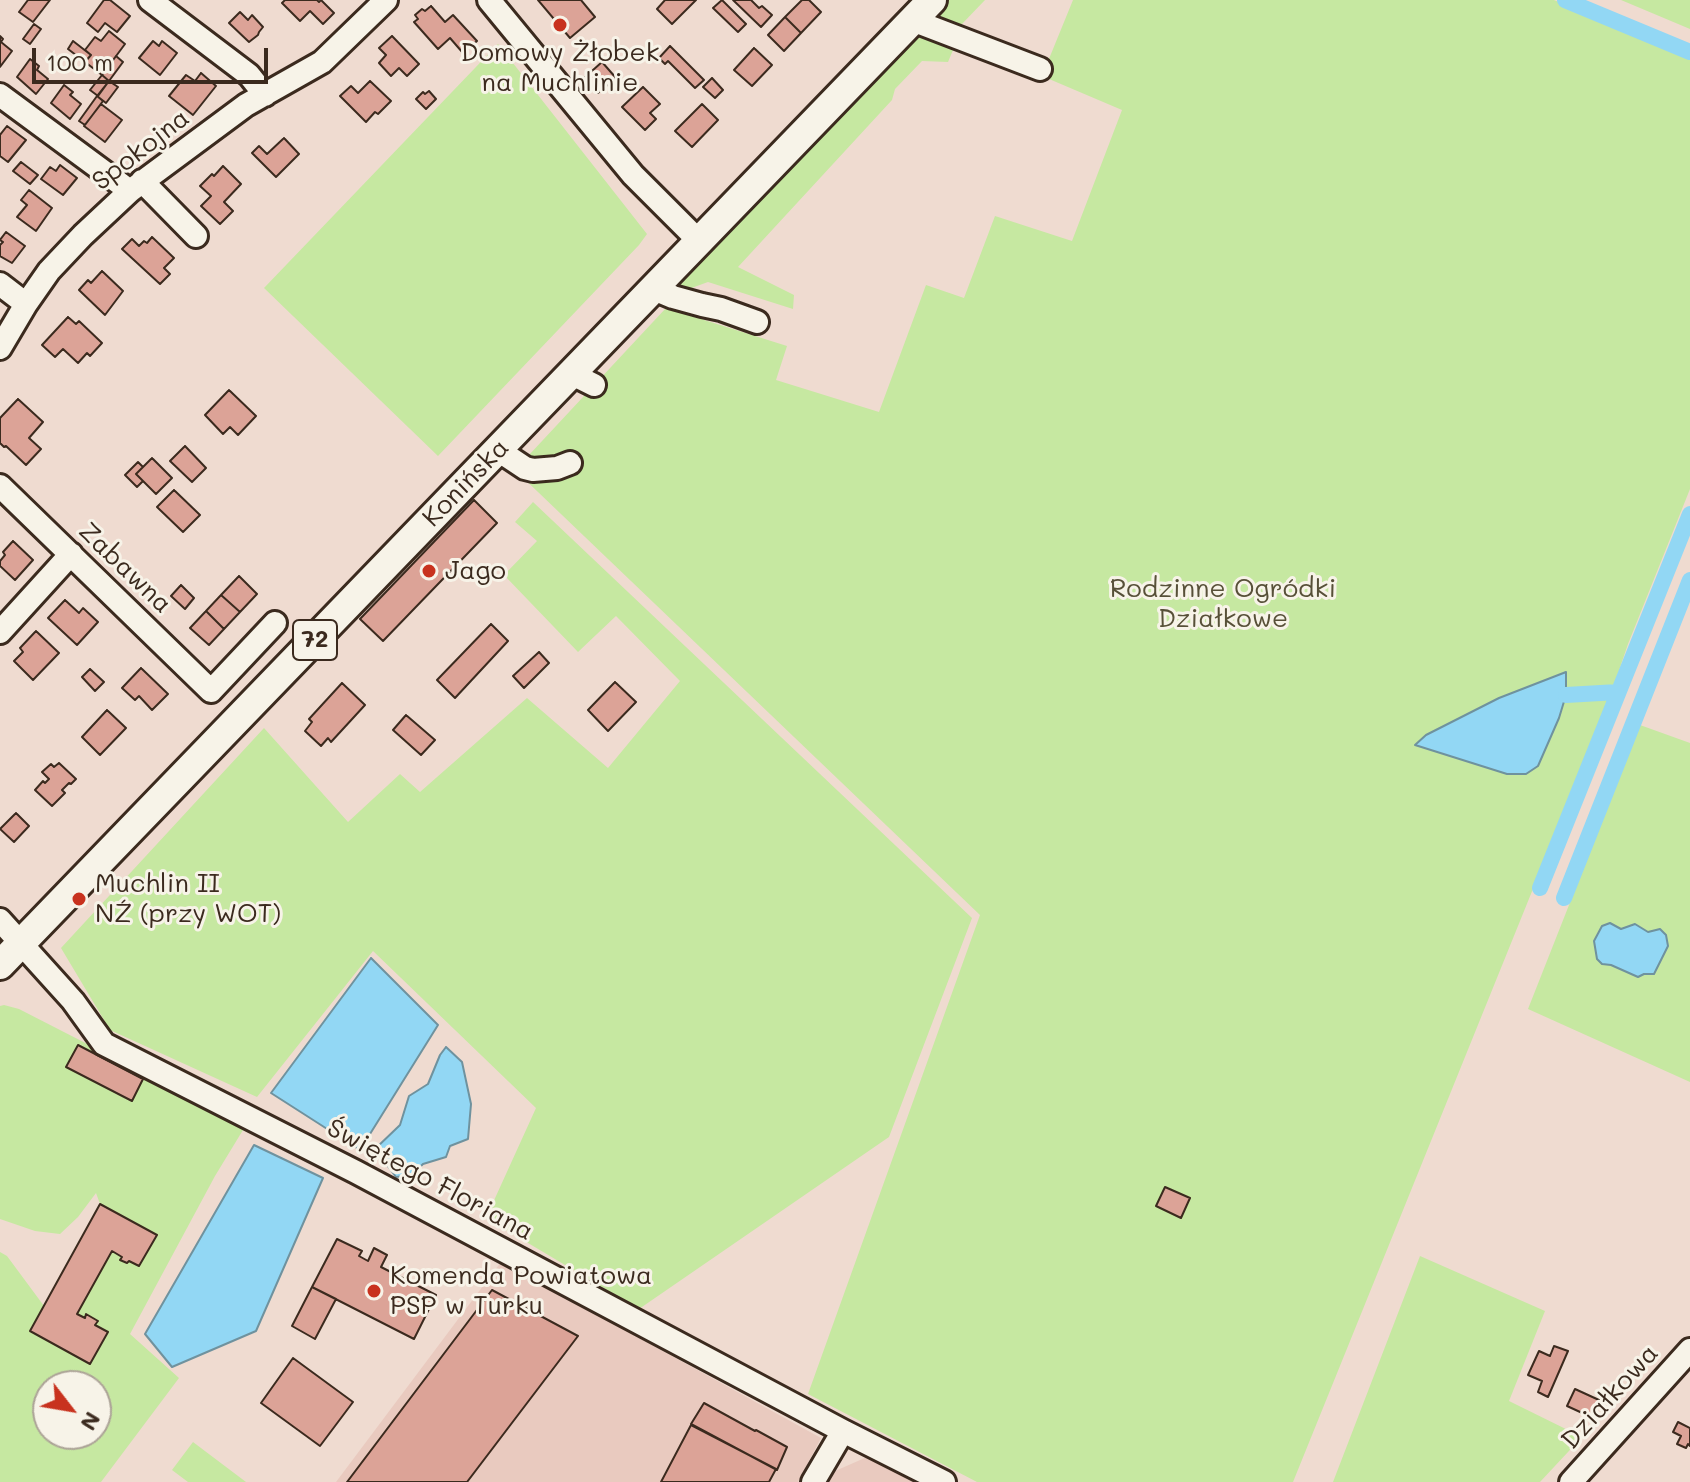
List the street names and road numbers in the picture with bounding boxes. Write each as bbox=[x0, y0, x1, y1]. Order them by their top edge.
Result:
street label: Spokojna bbox=[86, 102, 196, 198]
street label: Konińska bbox=[416, 432, 516, 534]
street label: Zabawna bbox=[72, 516, 178, 620]
road number: 72 bbox=[293, 620, 337, 660]
street label: Świętego Floriana bbox=[321, 1112, 539, 1248]
street label: Działkowa bbox=[1555, 1338, 1665, 1456]

